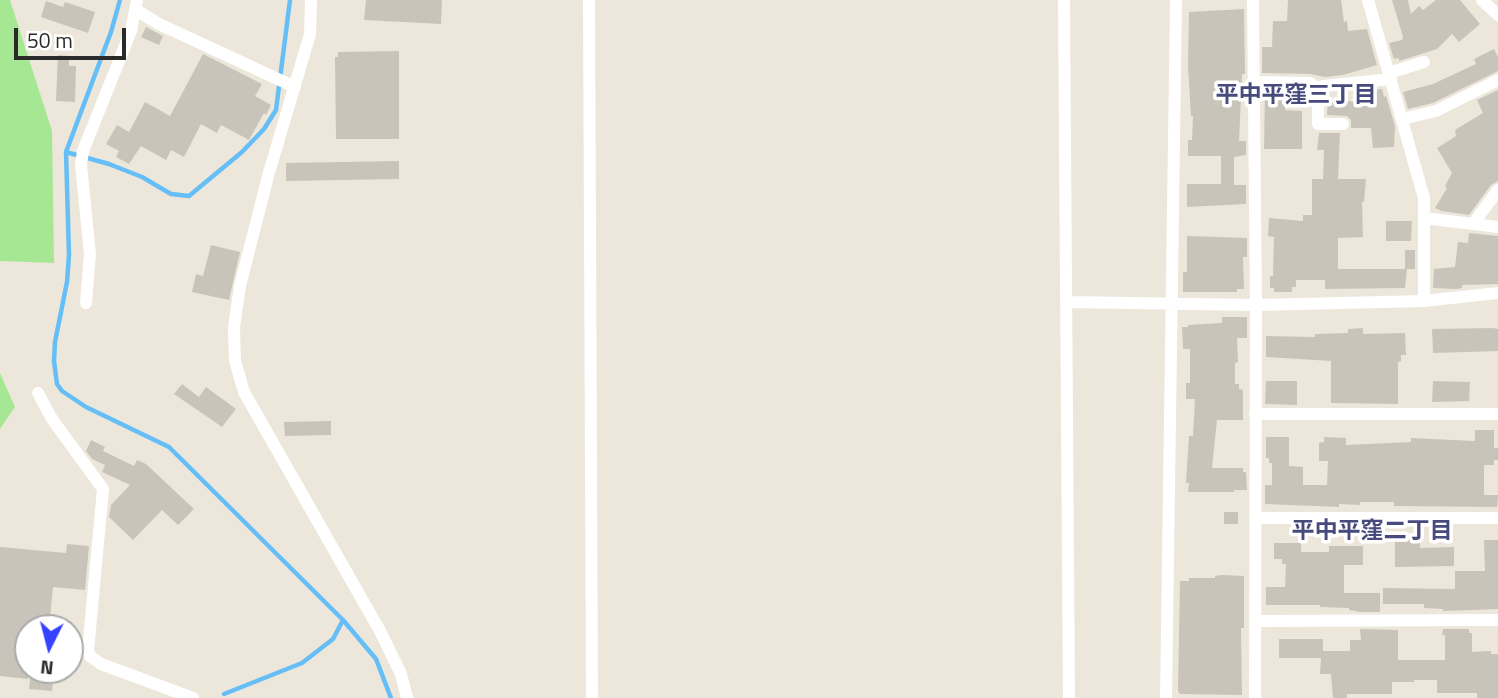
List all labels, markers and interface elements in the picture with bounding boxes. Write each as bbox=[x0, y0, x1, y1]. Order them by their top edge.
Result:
scale bar bbox=[18, 14, 130, 58]
text: 50 m bbox=[27, 24, 73, 56]
district label: 平中平窪三丁目 bbox=[1216, 82, 1376, 110]
district label: 平中平窪二丁目 bbox=[1292, 518, 1452, 546]
north arrow bbox=[14, 614, 84, 684]
text: N bbox=[39, 653, 55, 684]

